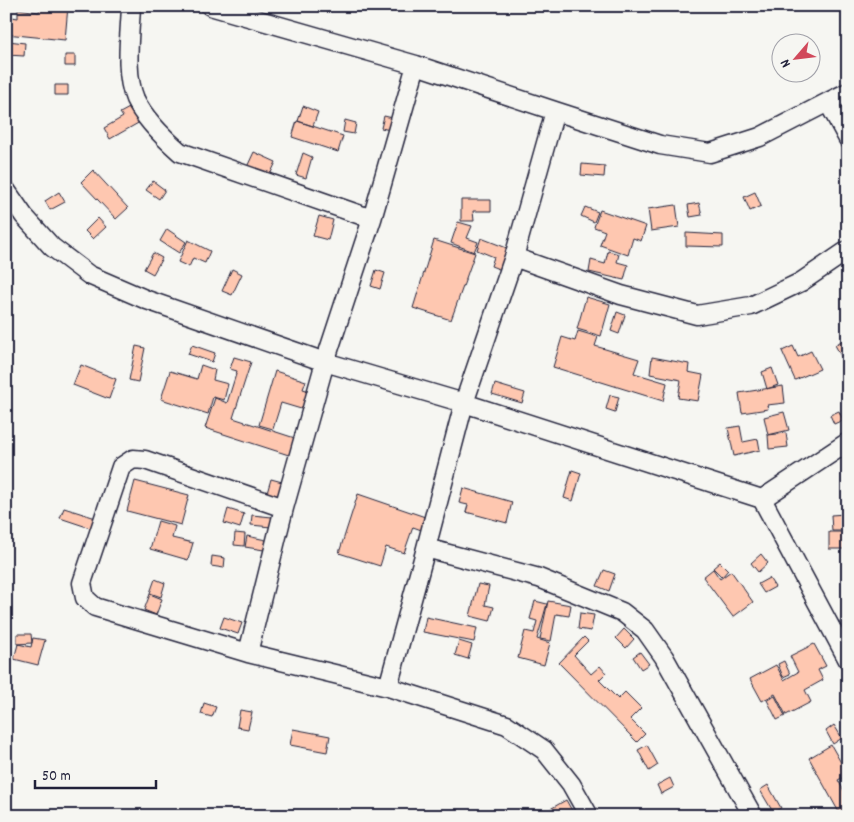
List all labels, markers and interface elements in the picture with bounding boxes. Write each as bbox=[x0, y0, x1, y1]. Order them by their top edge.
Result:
north arrow bbox=[772, 32, 822, 82]
text: N bbox=[776, 55, 797, 71]
scale bar bbox=[35, 757, 156, 789]
text: 50 m bbox=[42, 766, 71, 788]

